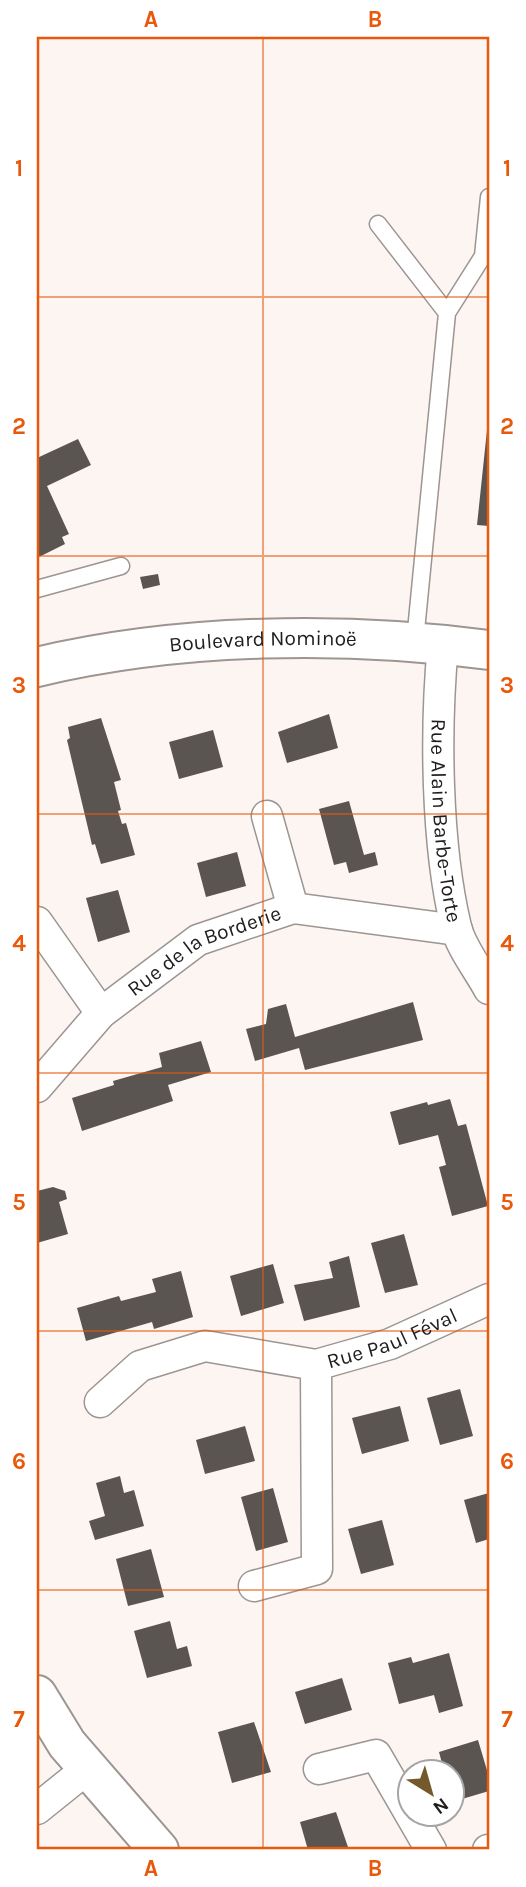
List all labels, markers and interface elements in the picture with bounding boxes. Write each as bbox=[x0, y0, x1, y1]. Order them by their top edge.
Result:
text: A bbox=[144, 6, 158, 33]
text: B bbox=[368, 6, 382, 33]
text: 1 bbox=[15, 155, 23, 182]
text: 1 bbox=[503, 155, 511, 182]
text: 2 bbox=[12, 413, 26, 440]
text: 2 bbox=[500, 413, 514, 440]
street label: Boulevard Nominoë bbox=[168, 626, 357, 657]
text: 3 bbox=[12, 672, 26, 699]
text: 3 bbox=[500, 672, 514, 699]
street label: Rue Alain Barbe-Torte bbox=[426, 718, 467, 925]
street label: Rue de la Borderie bbox=[123, 901, 284, 1001]
text: 4 bbox=[12, 930, 26, 957]
text: 4 bbox=[500, 930, 514, 957]
text: 5 bbox=[12, 1189, 26, 1216]
text: 5 bbox=[500, 1189, 514, 1216]
street label: Rue Paul Féval bbox=[324, 1303, 461, 1373]
text: 6 bbox=[12, 1448, 26, 1475]
text: 6 bbox=[500, 1448, 514, 1475]
text: 7 bbox=[13, 1706, 25, 1733]
text: 7 bbox=[501, 1706, 513, 1733]
north arrow bbox=[396, 1758, 466, 1828]
text: N bbox=[429, 1793, 453, 1819]
text: A bbox=[144, 1855, 158, 1882]
text: B bbox=[368, 1855, 382, 1882]

